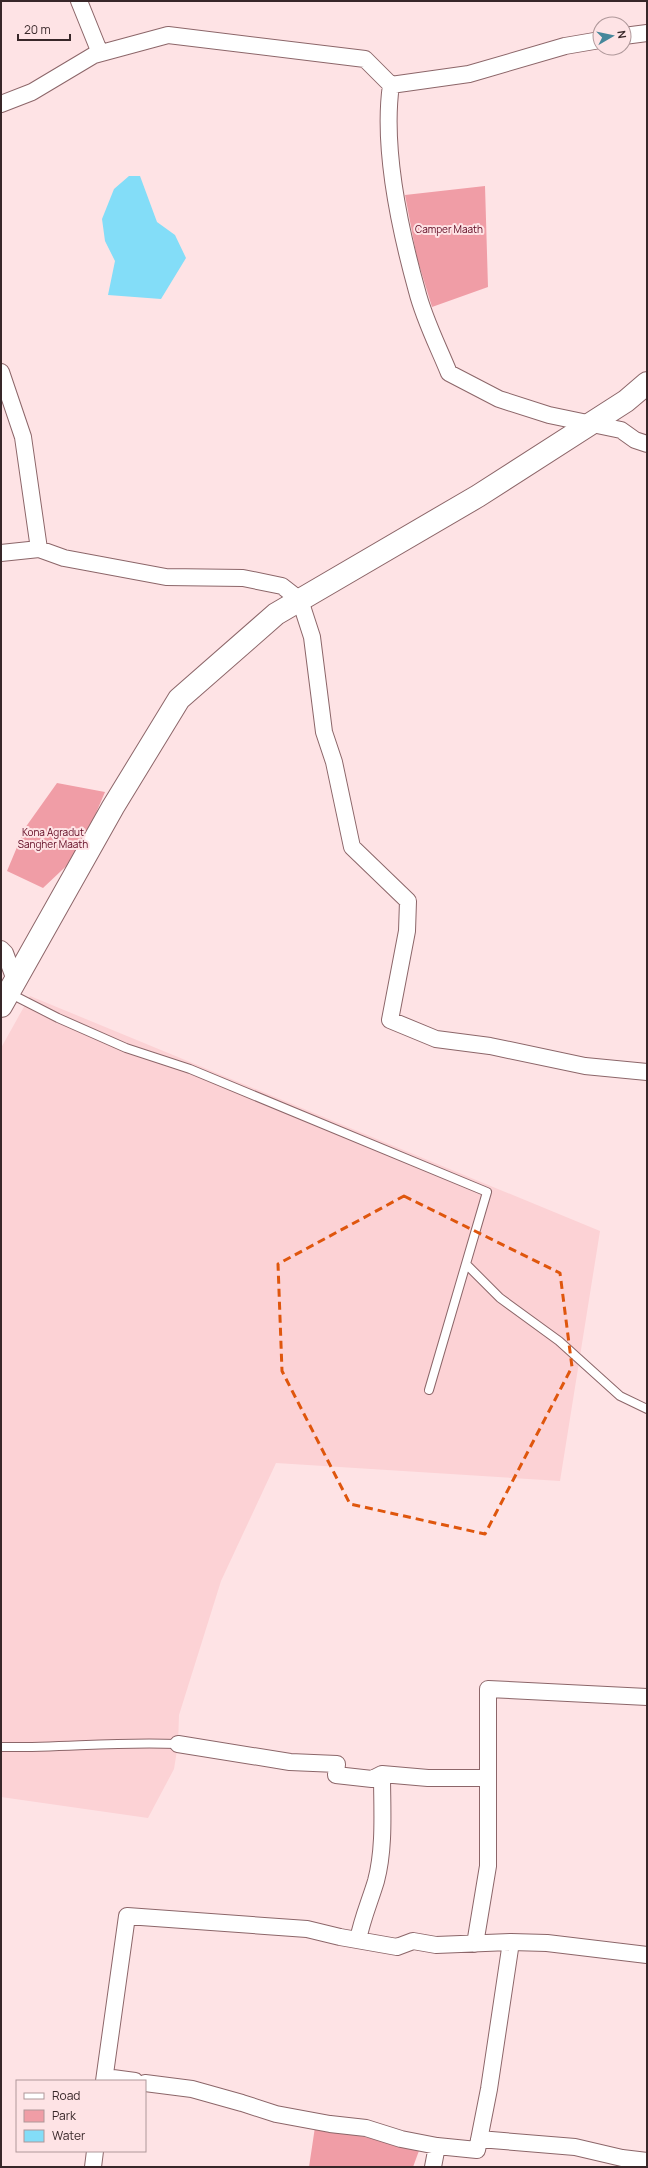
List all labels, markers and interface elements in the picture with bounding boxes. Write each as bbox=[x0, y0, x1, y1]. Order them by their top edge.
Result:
scale bar bbox=[18, 16, 70, 42]
north arrow bbox=[592, 16, 632, 56]
text: 20 m bbox=[24, 21, 51, 38]
text: N bbox=[614, 29, 630, 40]
park label: Camper Maath bbox=[415, 222, 483, 236]
park label: Kona Agradut Sangher Maath bbox=[18, 825, 88, 851]
legend bbox=[16, 2080, 146, 2152]
text: Road bbox=[52, 2087, 80, 2104]
text: Park bbox=[52, 2107, 77, 2124]
text: Water bbox=[52, 2127, 86, 2144]

